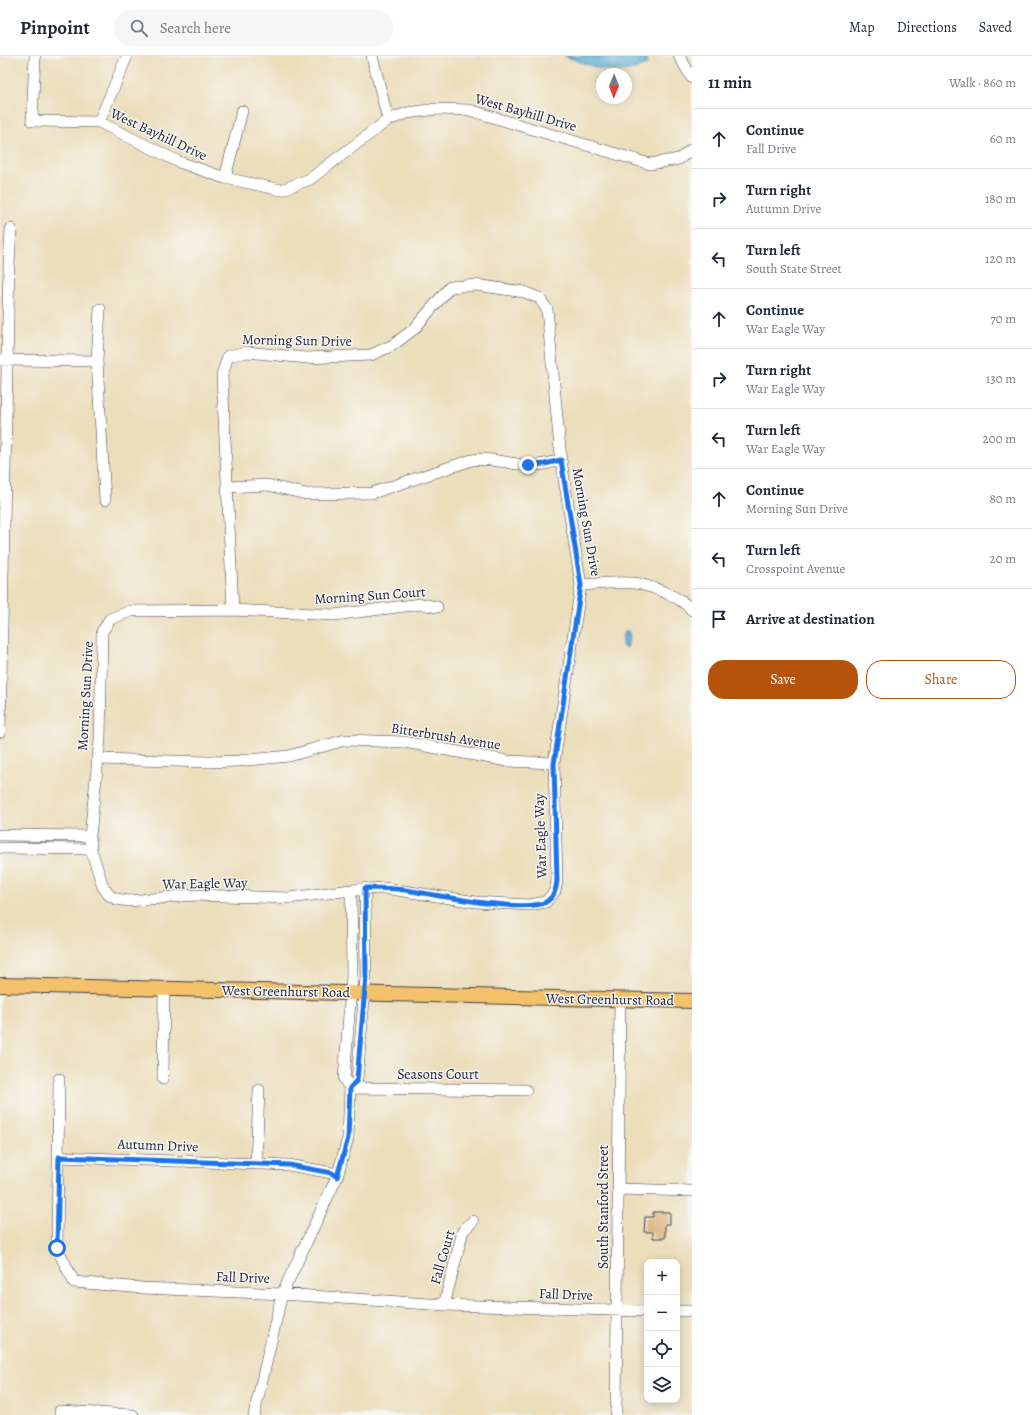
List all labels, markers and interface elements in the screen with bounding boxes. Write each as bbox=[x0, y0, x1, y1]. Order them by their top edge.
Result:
search box bbox=[114, 10, 394, 46]
text: Pinpoint bbox=[20, 15, 90, 41]
icon: search bbox=[128, 17, 150, 39]
text: Search here bbox=[160, 18, 231, 38]
text: Map bbox=[849, 18, 875, 37]
text: Directions bbox=[897, 18, 957, 37]
text: Saved bbox=[979, 18, 1012, 37]
north arrow bbox=[596, 68, 632, 104]
text: 11 min bbox=[708, 71, 752, 94]
text: Walk · 860 m bbox=[949, 74, 1016, 91]
street label: West Bayhill Drive bbox=[472, 89, 579, 136]
street label: West Bayhill Drive bbox=[106, 103, 210, 165]
text: Continue bbox=[746, 120, 804, 140]
icon: ahead bbox=[708, 128, 730, 150]
text: 60 m bbox=[990, 130, 1016, 147]
text: Fall Drive bbox=[746, 140, 796, 157]
text: Turn right bbox=[746, 180, 811, 200]
icon: right bbox=[708, 188, 730, 210]
text: 180 m bbox=[985, 190, 1016, 207]
text: Autumn Drive bbox=[746, 200, 821, 217]
text: Turn left bbox=[746, 240, 801, 260]
icon: left bbox=[708, 248, 730, 270]
text: 120 m bbox=[985, 250, 1016, 267]
text: South State Street bbox=[746, 260, 842, 277]
text: Continue bbox=[746, 300, 804, 320]
icon: ahead bbox=[708, 308, 730, 330]
text: 70 m bbox=[990, 310, 1016, 327]
text: War Eagle Way bbox=[746, 320, 825, 337]
street label: Morning Sun Drive bbox=[242, 330, 352, 351]
text: Turn right bbox=[746, 360, 811, 380]
icon: right bbox=[708, 368, 730, 390]
text: 130 m bbox=[986, 370, 1016, 387]
text: War Eagle Way bbox=[746, 380, 825, 397]
text: Turn left bbox=[746, 420, 801, 440]
icon: left bbox=[708, 428, 730, 450]
text: 200 m bbox=[983, 430, 1016, 447]
text: War Eagle Way bbox=[746, 440, 825, 457]
route end bbox=[519, 456, 537, 474]
street label: Morning Sun Drive bbox=[568, 466, 605, 578]
text: Continue bbox=[746, 480, 804, 500]
icon: ahead bbox=[708, 488, 730, 510]
text: 80 m bbox=[989, 490, 1016, 507]
text: Morning Sun Drive bbox=[746, 500, 848, 517]
text: Turn left bbox=[746, 540, 801, 560]
icon: left bbox=[708, 548, 730, 570]
text: 20 m bbox=[990, 550, 1016, 567]
text: Crosspoint Avenue bbox=[746, 560, 845, 577]
street label: Morning Sun Court bbox=[314, 582, 427, 609]
icon: arrive bbox=[708, 608, 730, 630]
text: Arrive at destination bbox=[746, 609, 875, 629]
street label: Morning Sun Drive bbox=[73, 641, 98, 751]
button: Save bbox=[708, 660, 858, 699]
button: Share bbox=[866, 660, 1016, 699]
street label: Bitterbrush Avenue bbox=[390, 718, 502, 755]
street label: War Eagle Way bbox=[529, 792, 552, 880]
street label: War Eagle Way bbox=[161, 873, 248, 894]
street label: West Greenhurst Road bbox=[221, 981, 351, 1002]
street label: West Greenhurst Road bbox=[545, 989, 675, 1010]
street label: Seasons Court bbox=[397, 1065, 479, 1084]
street label: Autumn Drive bbox=[116, 1135, 199, 1156]
street label: South Stanford Street bbox=[594, 1145, 613, 1269]
street label: Fall Court bbox=[426, 1227, 459, 1287]
route start bbox=[48, 1239, 66, 1257]
map controls bbox=[644, 1259, 680, 1403]
button: + bbox=[644, 1259, 680, 1295]
street label: Fall Drive bbox=[216, 1267, 270, 1288]
street label: Fall Drive bbox=[539, 1284, 593, 1305]
button: − bbox=[644, 1295, 680, 1331]
button: locate bbox=[644, 1331, 680, 1367]
button: layers bbox=[644, 1367, 680, 1403]

